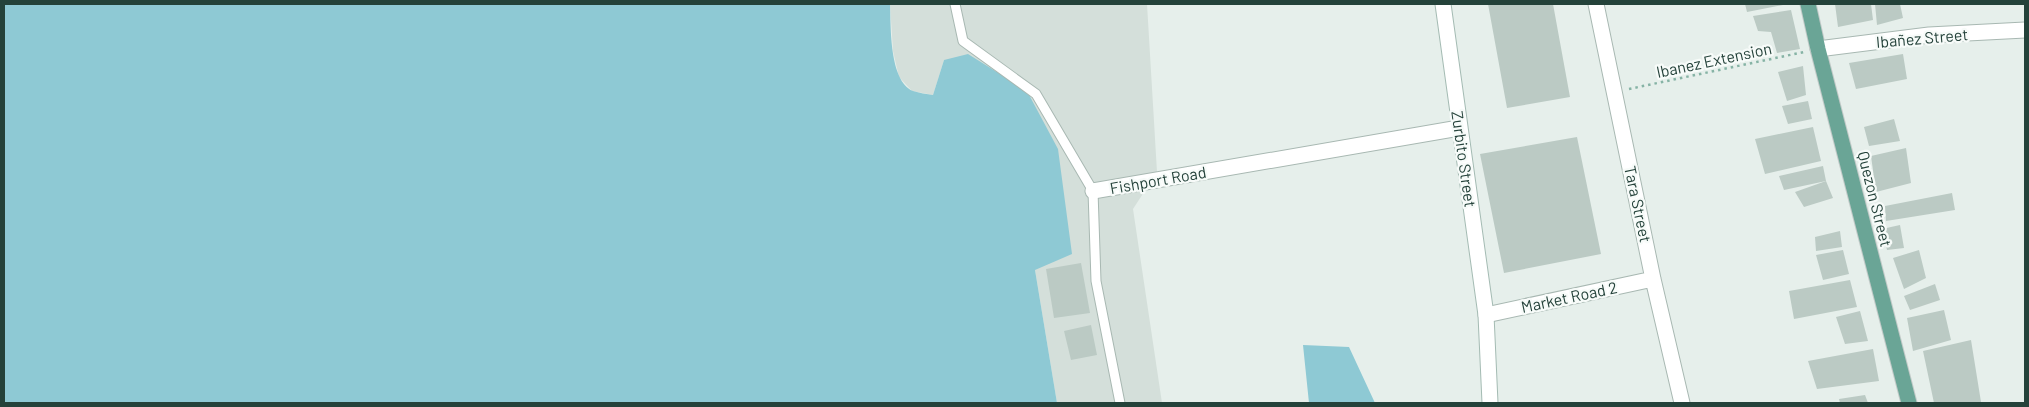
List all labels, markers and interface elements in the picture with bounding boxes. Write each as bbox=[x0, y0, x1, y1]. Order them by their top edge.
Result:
street label: Ibañez Street bbox=[1875, 24, 1969, 51]
street label: Ibanez Extension bbox=[1654, 38, 1773, 81]
street label: Zurbito Street bbox=[1448, 109, 1481, 208]
street label: Quezon Street bbox=[1854, 149, 1897, 249]
street label: Fishport Road bbox=[1108, 162, 1208, 197]
street label: Tara Street bbox=[1621, 164, 1656, 244]
street label: Market Road 2 bbox=[1519, 277, 1619, 316]

